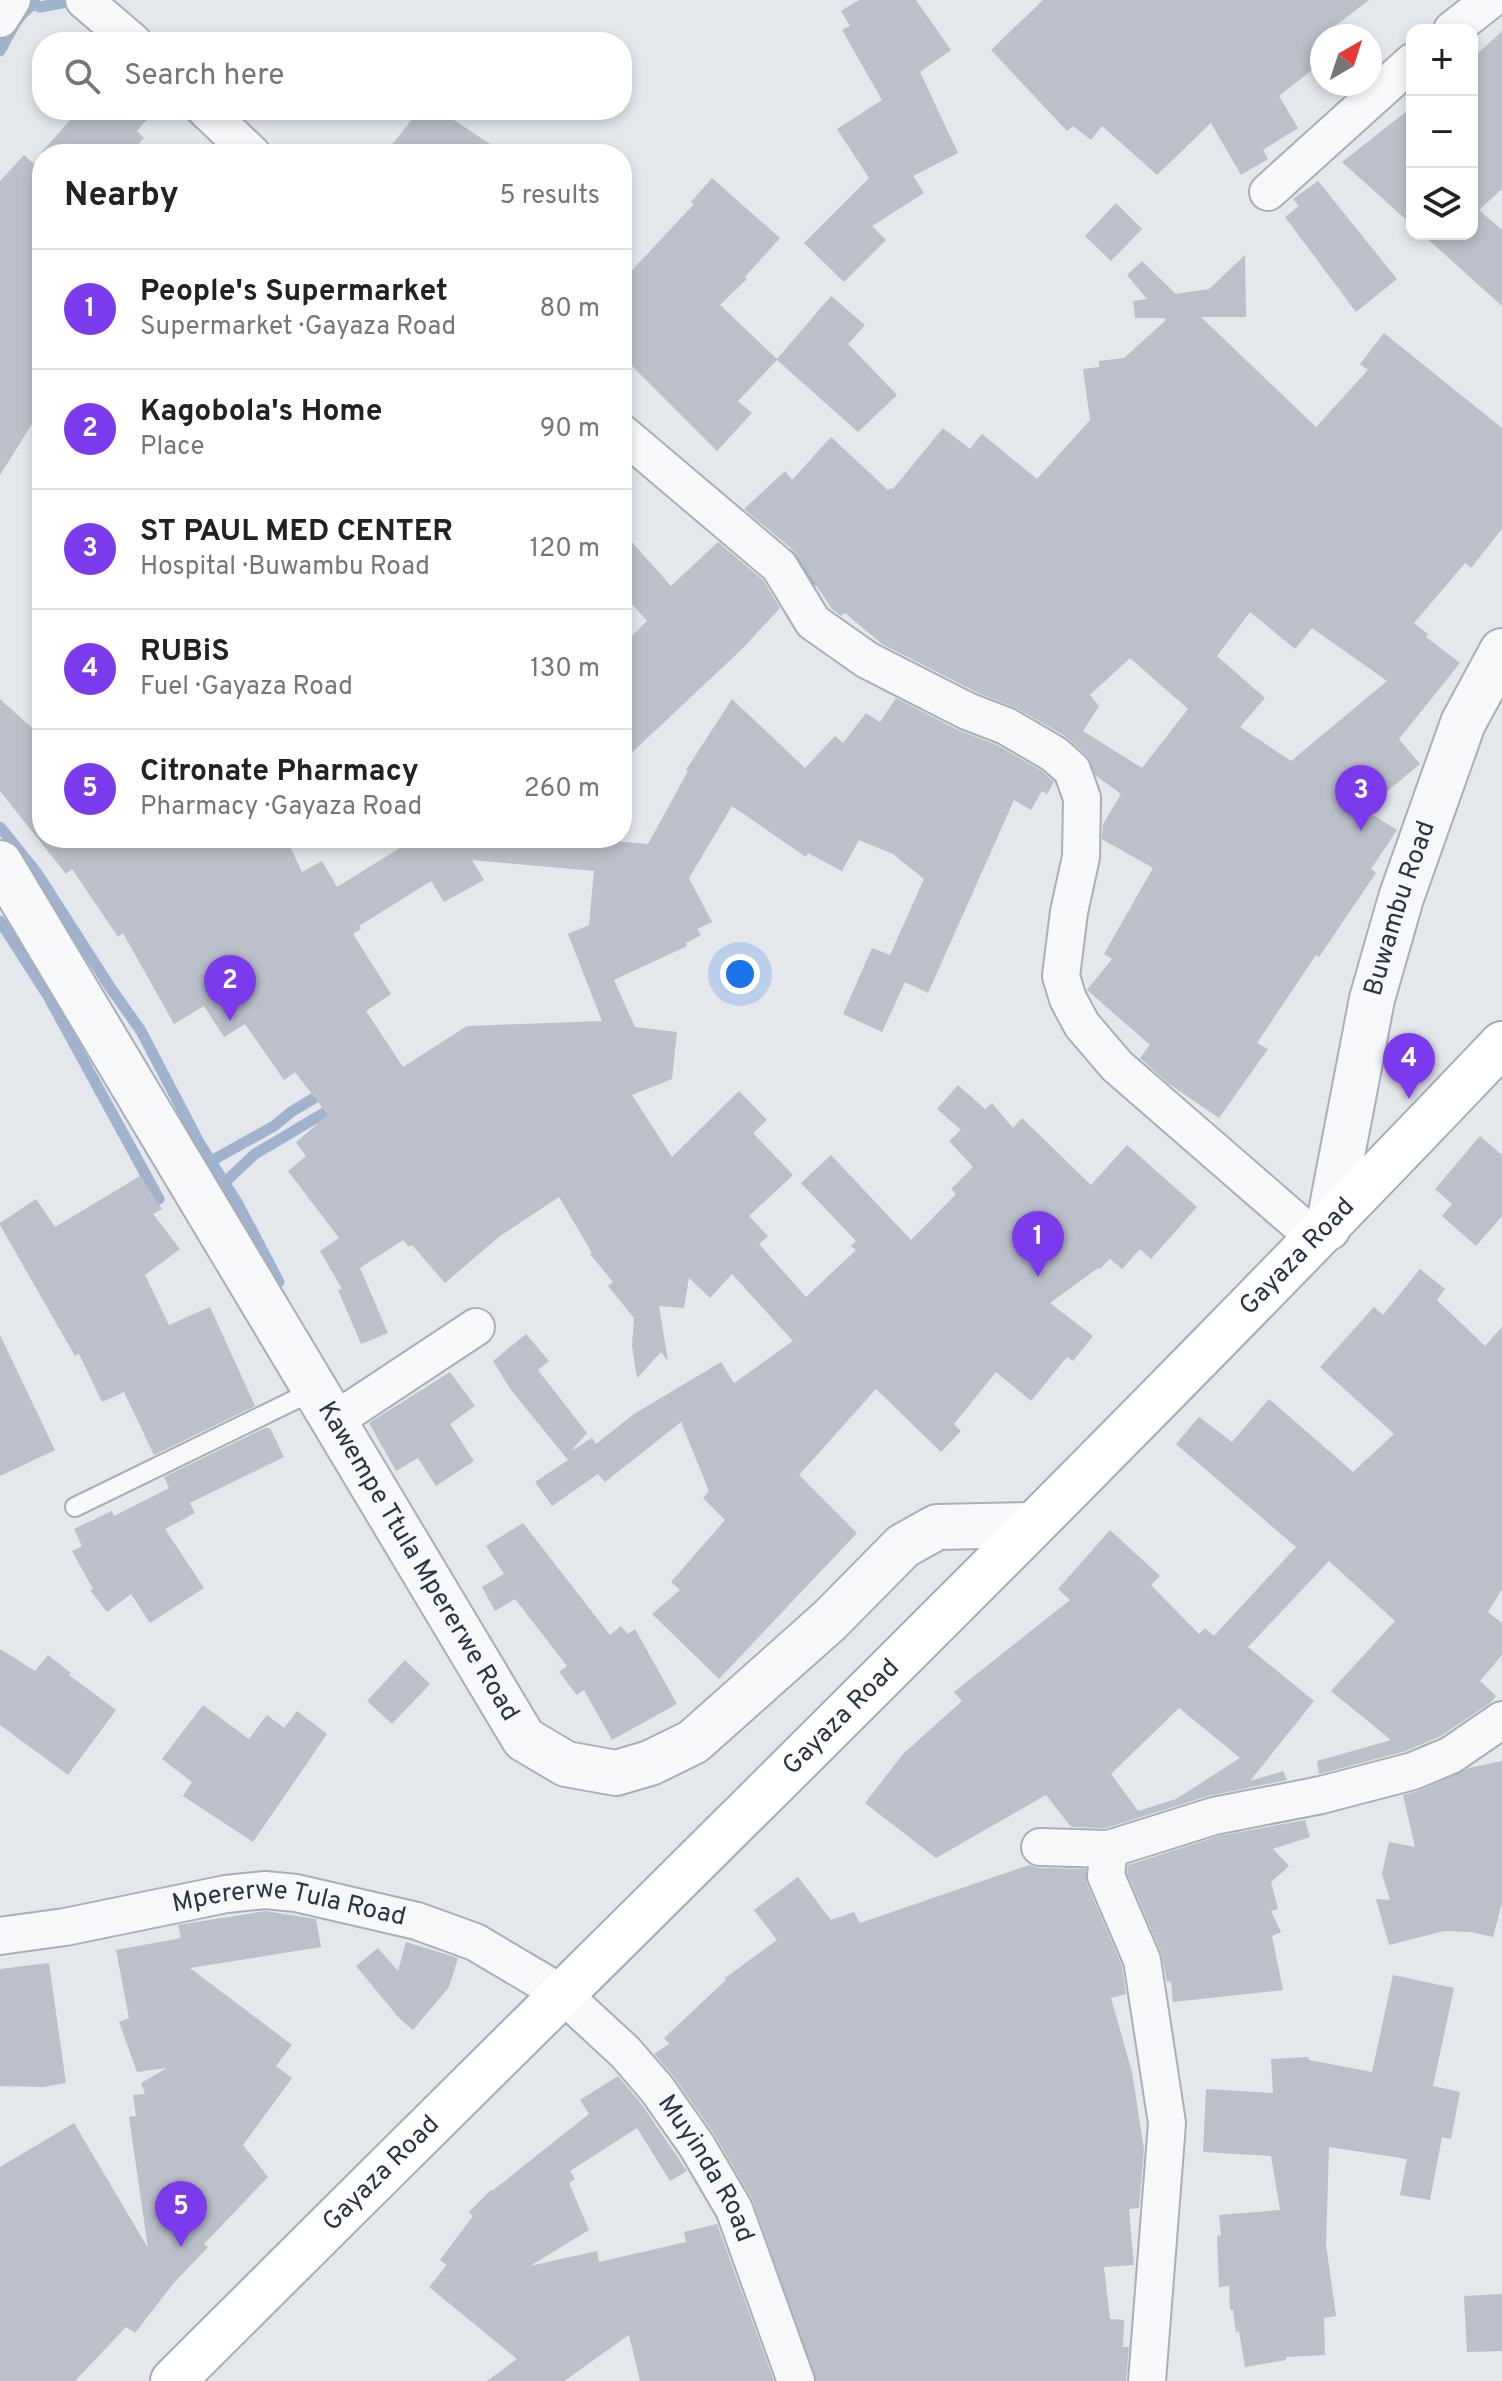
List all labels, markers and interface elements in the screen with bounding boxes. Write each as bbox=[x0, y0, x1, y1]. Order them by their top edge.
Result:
north arrow bbox=[1310, 24, 1382, 96]
map controls bbox=[1406, 24, 1478, 240]
button: + bbox=[1406, 24, 1478, 96]
search box bbox=[32, 32, 632, 120]
icon: search bbox=[60, 54, 104, 98]
text: Search here bbox=[124, 58, 284, 95]
button: − bbox=[1406, 96, 1478, 168]
button: layers bbox=[1406, 168, 1478, 240]
text: Nearby bbox=[64, 175, 179, 218]
text: 5 results bbox=[499, 180, 600, 213]
text: People's Supermarket bbox=[140, 274, 448, 311]
text: 1 bbox=[85, 293, 95, 326]
text: 80 m bbox=[540, 293, 600, 326]
text: Supermarket · Gayaza Road bbox=[140, 311, 456, 344]
text: Kagobola's Home bbox=[140, 394, 382, 431]
text: 2 bbox=[82, 413, 98, 446]
text: 90 m bbox=[540, 413, 600, 446]
text: Place bbox=[140, 431, 204, 464]
text: ST PAUL MED CENTER bbox=[140, 514, 453, 551]
text: 3 bbox=[82, 533, 98, 566]
text: 120 m bbox=[530, 533, 600, 566]
text: Hospital · Buwambu Road bbox=[140, 551, 430, 584]
text: RUBiS bbox=[140, 634, 230, 671]
text: 4 bbox=[82, 653, 98, 686]
text: 130 m bbox=[530, 653, 600, 686]
text: Fuel · Gayaza Road bbox=[140, 671, 353, 704]
text: Citronate Pharmacy bbox=[140, 754, 419, 791]
pin: 3 bbox=[1335, 765, 1387, 831]
text: 5 bbox=[82, 773, 98, 806]
text: 260 m bbox=[524, 773, 600, 806]
text: Pharmacy · Gayaza Road bbox=[140, 791, 422, 824]
street label: Buwambu Road bbox=[1357, 817, 1443, 1000]
your location bbox=[720, 954, 760, 994]
pin: 2 bbox=[204, 955, 256, 1021]
pin: 4 bbox=[1383, 1033, 1435, 1099]
street label: Gayaza Road bbox=[1233, 1191, 1362, 1323]
pin: 1 bbox=[1012, 1211, 1064, 1277]
street label: Kawempe Ttula Mpererwe Road bbox=[309, 1396, 526, 1728]
street label: Gayaza Road bbox=[776, 1652, 907, 1782]
street label: Mpererwe Tula Road bbox=[169, 1873, 409, 1934]
street label: Muyinda Road bbox=[650, 2088, 761, 2247]
street label: Gayaza Road bbox=[316, 2108, 447, 2239]
pin: 5 bbox=[155, 2181, 207, 2247]

